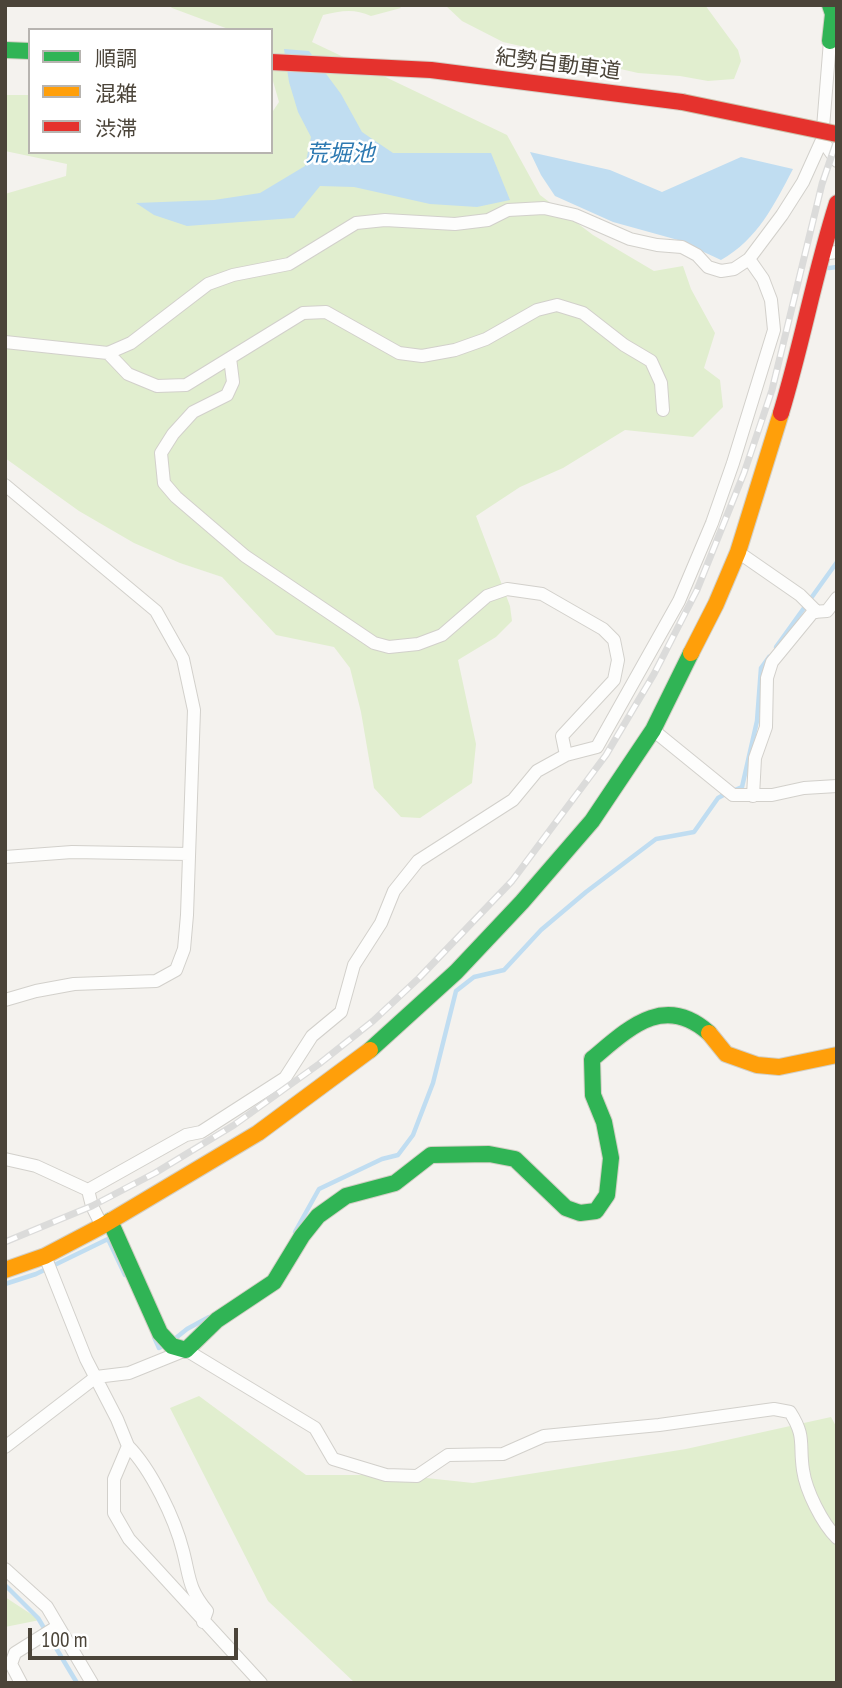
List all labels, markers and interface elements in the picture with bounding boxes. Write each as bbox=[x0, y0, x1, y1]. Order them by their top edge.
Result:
legend bbox=[28, 28, 273, 154]
text: 順調 bbox=[95, 45, 137, 72]
street label: 紀勢自動車道 bbox=[494, 45, 622, 85]
text: 混雑 bbox=[95, 80, 137, 107]
text: 渋滞 bbox=[95, 115, 137, 142]
water label: 荒堀池 bbox=[306, 140, 374, 168]
scale bar bbox=[32, 1614, 242, 1658]
text: 100 m bbox=[41, 1626, 87, 1653]

